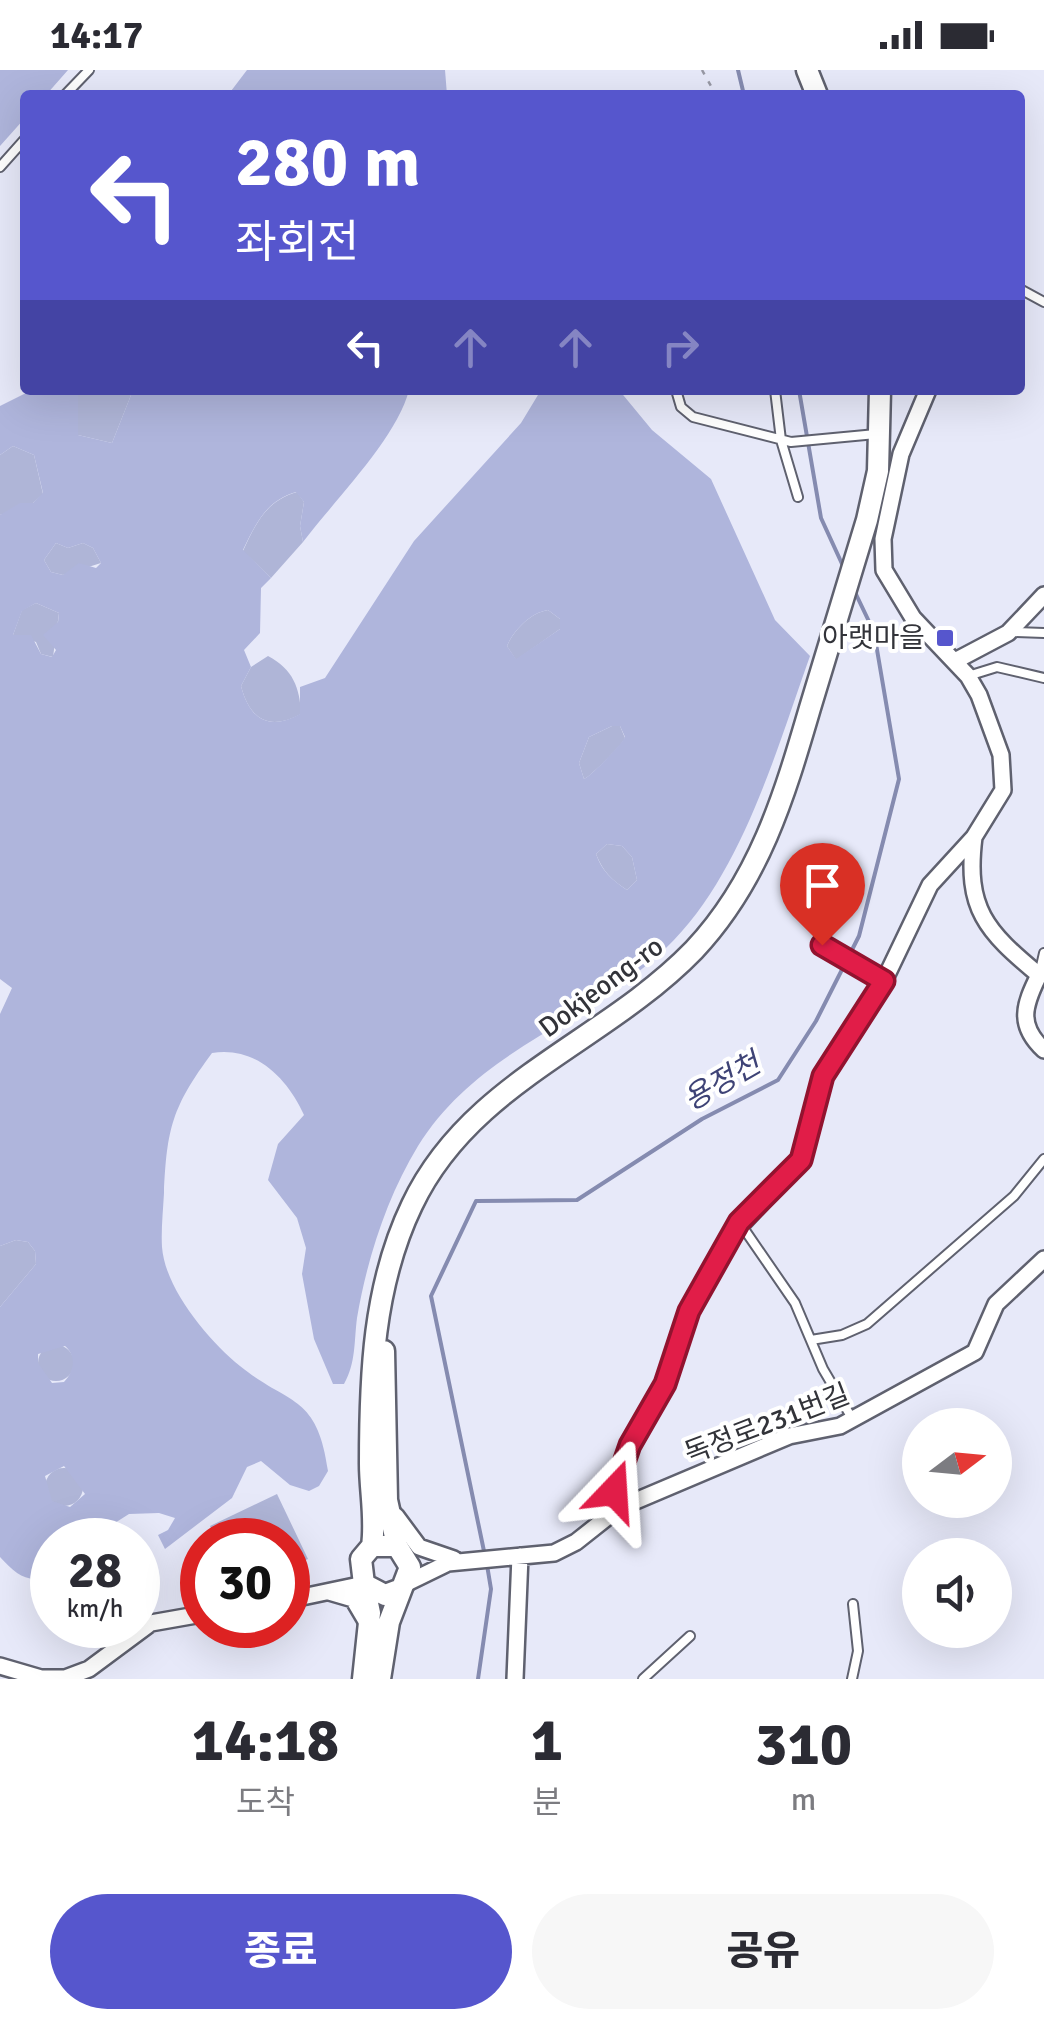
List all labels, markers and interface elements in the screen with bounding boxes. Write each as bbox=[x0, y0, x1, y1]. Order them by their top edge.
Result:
text: 14:17 bbox=[50, 12, 143, 59]
text: 280 m bbox=[235, 119, 420, 205]
icon: left bbox=[70, 130, 200, 260]
text: 좌회전 bbox=[235, 215, 359, 270]
icon: left bbox=[338, 320, 393, 375]
icon: ahead bbox=[443, 320, 498, 375]
icon: ahead bbox=[548, 320, 603, 375]
icon: right bbox=[653, 320, 708, 375]
place label: 아랫마을 bbox=[822, 621, 925, 655]
marker: 아랫마을 bbox=[934, 627, 956, 649]
pin bbox=[780, 843, 865, 946]
icon: arrive bbox=[795, 858, 850, 913]
street label: Dokjeong-ro bbox=[532, 929, 670, 1045]
water label: 용정천 bbox=[677, 1044, 770, 1119]
street label: 독정로231번길 bbox=[680, 1377, 854, 1471]
north arrow bbox=[902, 1408, 1012, 1518]
map controls bbox=[902, 1408, 1012, 1648]
position arrow bbox=[562, 1439, 666, 1543]
speed limit sign: 30 bbox=[180, 1518, 310, 1648]
button: sound bbox=[902, 1538, 1012, 1648]
text: 28 bbox=[68, 1540, 122, 1602]
text: km/h bbox=[67, 1593, 123, 1624]
text: 14:18 bbox=[192, 1704, 339, 1778]
text: 1 bbox=[531, 1704, 563, 1778]
text: 310 bbox=[755, 1708, 852, 1782]
text: m bbox=[791, 1780, 816, 1819]
text: 도착 bbox=[236, 1783, 295, 1822]
text: 분 bbox=[532, 1783, 562, 1822]
button: 종료 bbox=[50, 1894, 512, 2009]
button: 공유 bbox=[532, 1894, 994, 2009]

